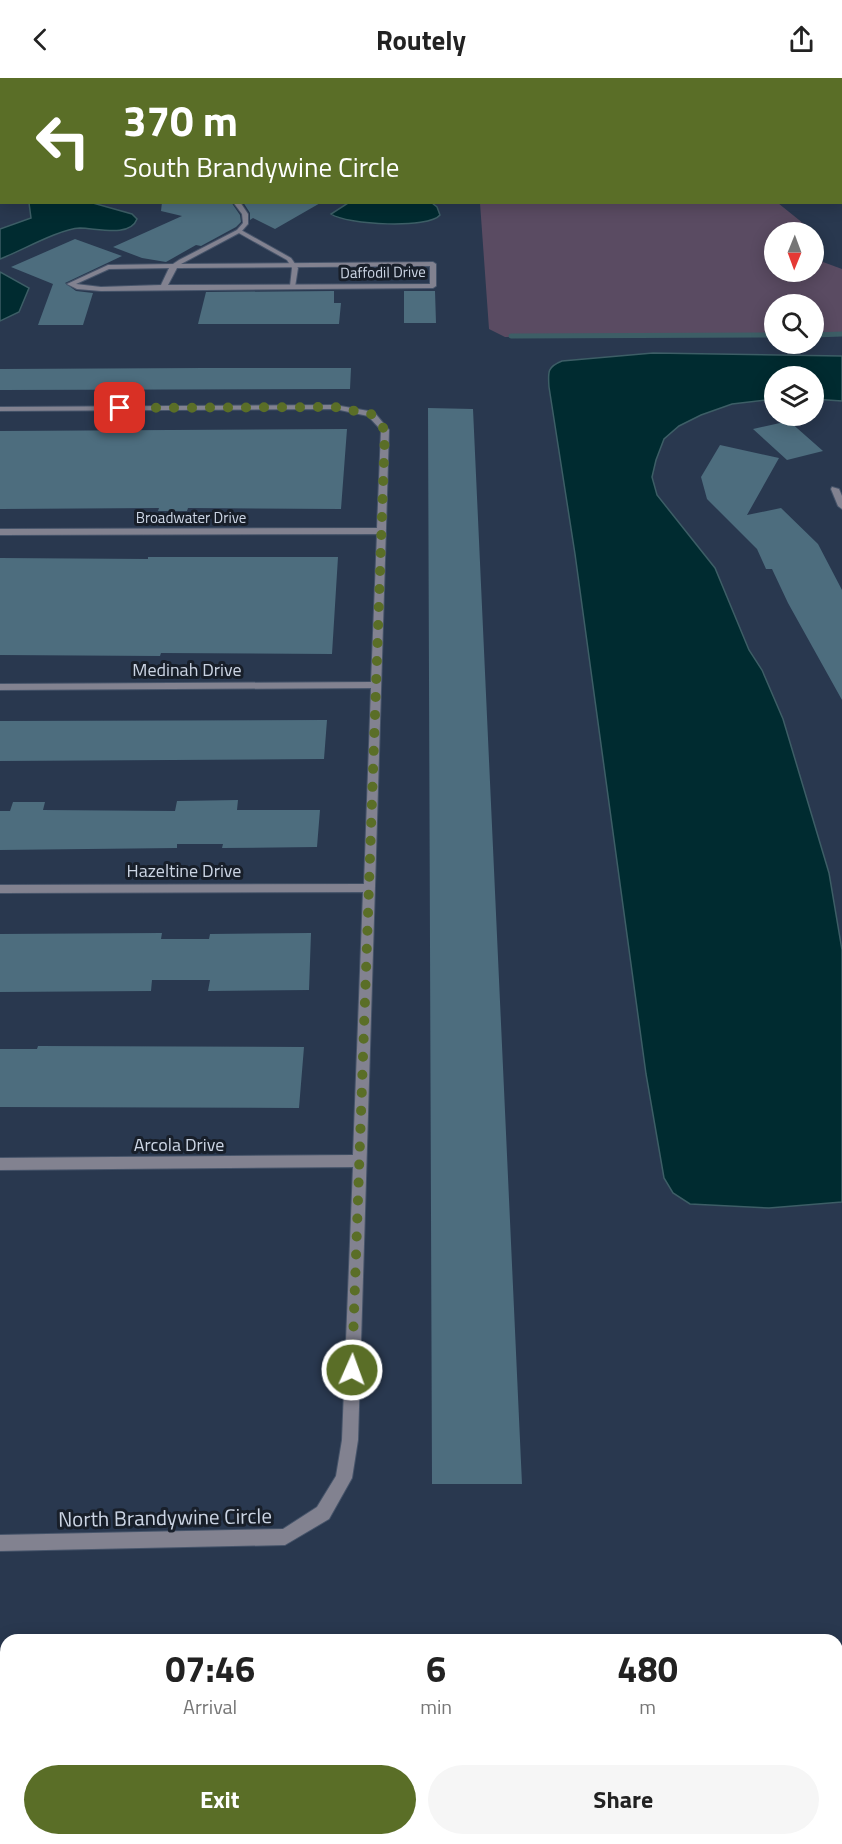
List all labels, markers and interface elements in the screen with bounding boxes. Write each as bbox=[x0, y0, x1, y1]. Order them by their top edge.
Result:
text: Routely bbox=[376, 19, 466, 60]
icon: back bbox=[24, 23, 57, 56]
icon: share bbox=[785, 23, 818, 56]
text: 370 m bbox=[123, 88, 238, 152]
icon: left bbox=[24, 102, 102, 180]
text: South Brandywine Circle bbox=[123, 146, 399, 187]
north arrow bbox=[764, 222, 824, 282]
map controls bbox=[764, 222, 824, 426]
street label: Daffodil Drive bbox=[340, 260, 426, 284]
button: search bbox=[764, 294, 824, 354]
button: layers bbox=[764, 366, 824, 426]
pin bbox=[94, 382, 145, 433]
icon: arrive bbox=[103, 391, 136, 424]
street label: Broadwater Drive bbox=[136, 506, 246, 529]
street label: Medinah Drive bbox=[132, 656, 242, 683]
street label: Hazeltine Drive bbox=[127, 857, 241, 884]
street label: Arcola Drive bbox=[134, 1131, 224, 1158]
position arrow bbox=[320, 1338, 384, 1402]
street label: North Brandywine Circle bbox=[58, 1499, 272, 1535]
text: 07:46 bbox=[165, 1641, 255, 1696]
text: 6 bbox=[426, 1641, 446, 1696]
text: 480 bbox=[617, 1641, 678, 1696]
text: Arrival bbox=[183, 1691, 237, 1722]
text: min bbox=[420, 1691, 452, 1722]
text: m bbox=[639, 1691, 656, 1722]
button: Exit bbox=[24, 1765, 416, 1834]
button: Share bbox=[428, 1765, 819, 1834]

